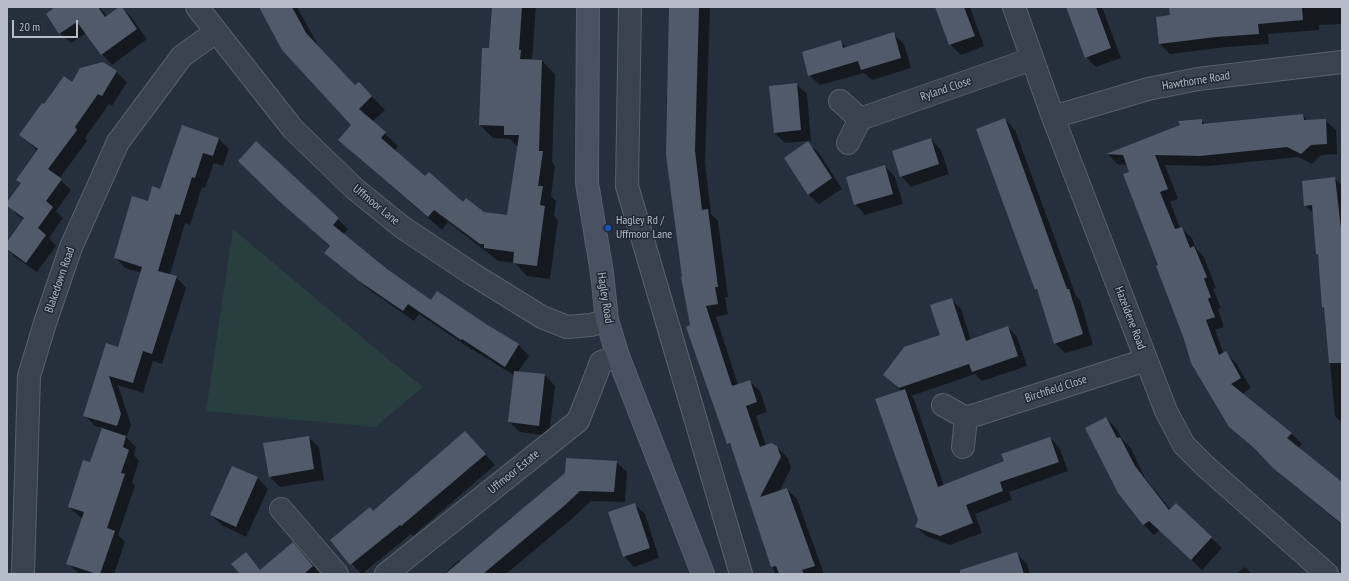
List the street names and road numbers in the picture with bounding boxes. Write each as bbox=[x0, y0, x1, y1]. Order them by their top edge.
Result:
street label: Hawthorne Road bbox=[1161, 69, 1231, 93]
street label: Ryland Close bbox=[919, 74, 973, 104]
street label: Uffmoor Lane bbox=[350, 182, 402, 228]
street label: Blakedown Road bbox=[42, 245, 78, 315]
street label: Hagley Road bbox=[594, 271, 616, 325]
street label: Hazeldene Road bbox=[1111, 284, 1149, 352]
street label: Birchfield Close bbox=[1023, 372, 1089, 406]
street label: Uffmoor Estate bbox=[485, 447, 543, 497]

